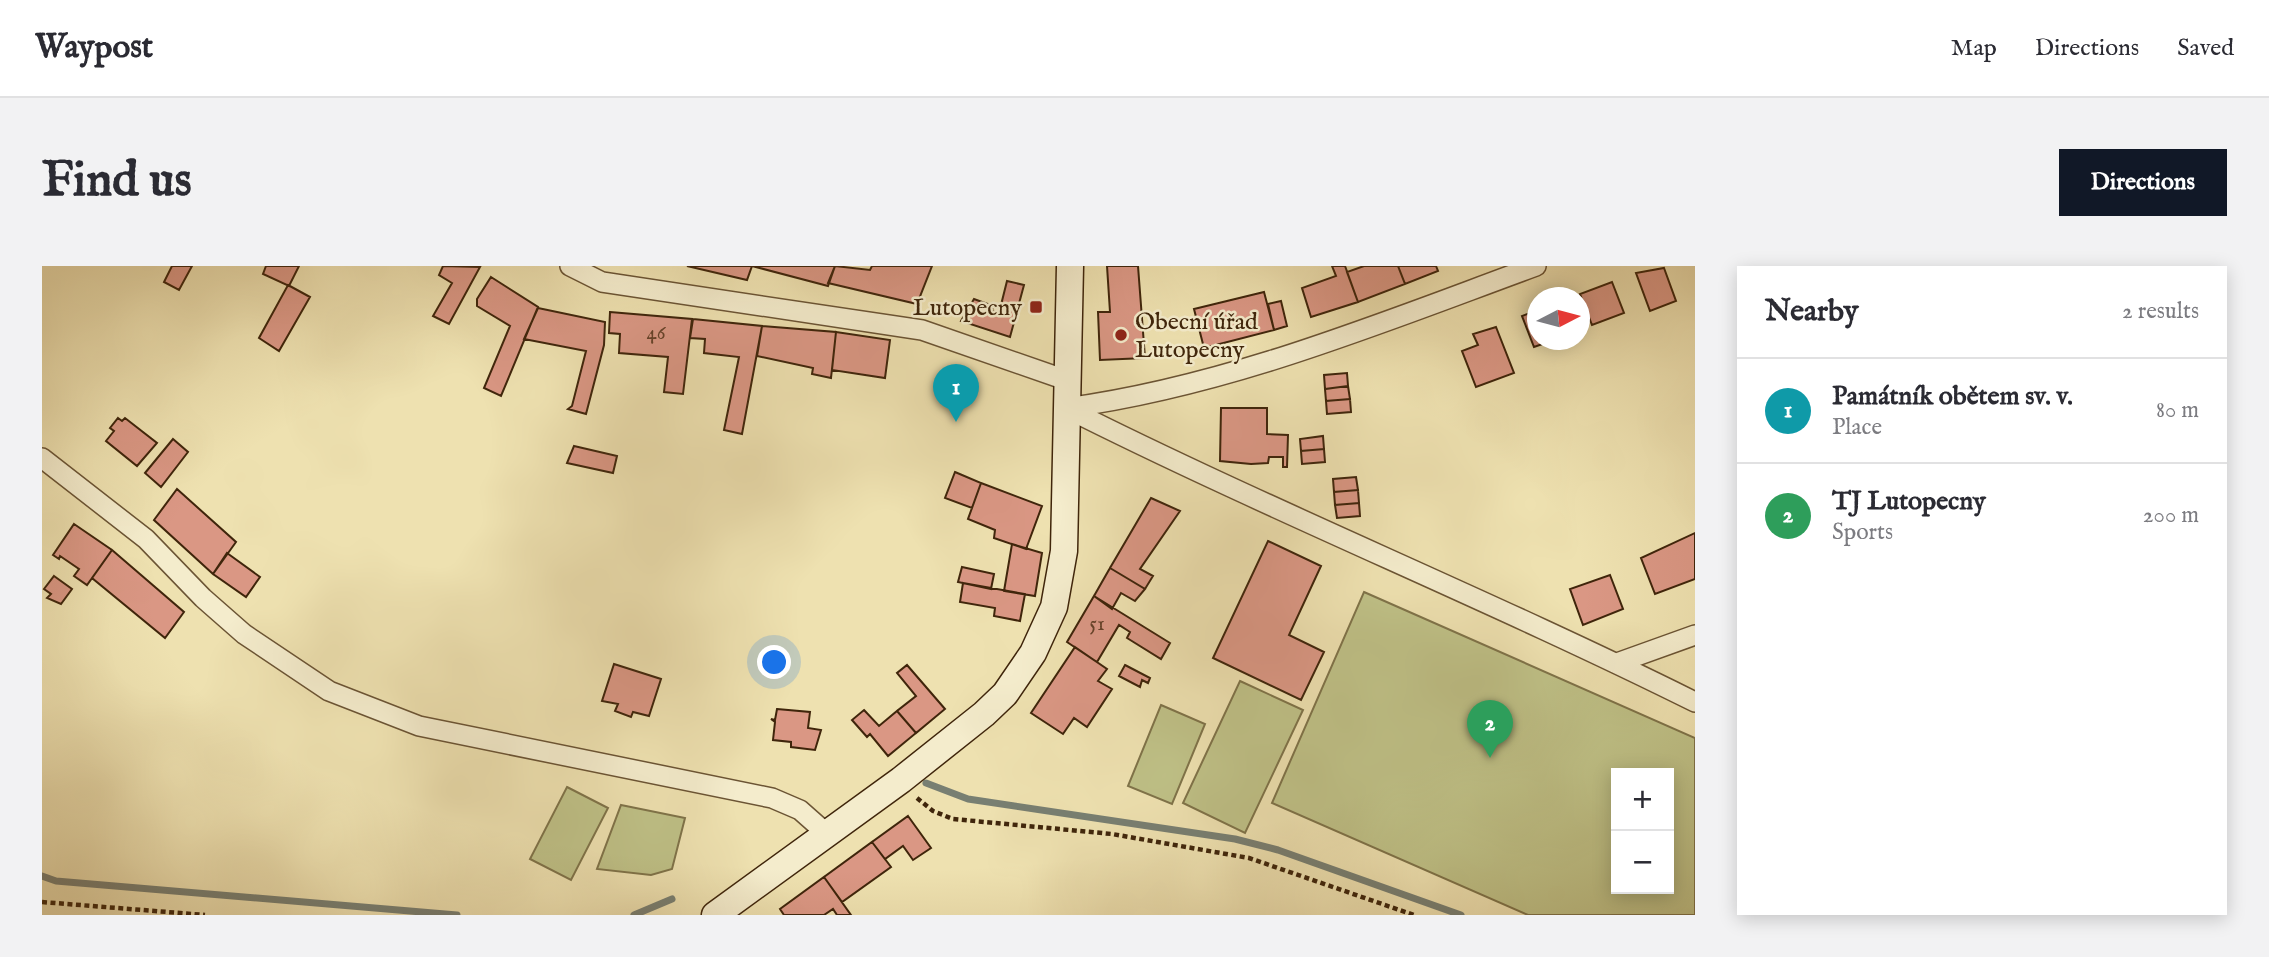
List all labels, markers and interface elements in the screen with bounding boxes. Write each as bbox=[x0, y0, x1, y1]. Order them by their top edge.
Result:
text: Waypost bbox=[35, 27, 153, 69]
text: Map bbox=[1951, 33, 1997, 64]
text: Directions bbox=[2035, 33, 2139, 64]
text: Saved bbox=[2177, 33, 2234, 64]
button: Directions bbox=[2059, 149, 2227, 216]
text: Find us bbox=[42, 151, 192, 213]
north arrow bbox=[1527, 287, 1590, 350]
place label: Lutopecny bbox=[913, 293, 1022, 324]
text: Nearby bbox=[1765, 293, 1858, 331]
text: 2 results bbox=[2122, 297, 2199, 326]
marker: Lutopecny bbox=[1028, 299, 1044, 315]
place label: Obecní úřad Lutopecny bbox=[1135, 307, 1258, 366]
house number: 46 bbox=[646, 320, 667, 347]
marker: Obecní úřad Lutopecny bbox=[1113, 327, 1129, 343]
pin: 1 bbox=[933, 364, 979, 422]
text: Památník obětem sv. v. bbox=[1832, 380, 2073, 413]
text: 1 bbox=[1784, 396, 1792, 425]
text: 80 m bbox=[2156, 396, 2199, 425]
text: Place bbox=[1832, 413, 1882, 442]
text: TJ Lutopecny bbox=[1832, 485, 1986, 518]
text: 2 bbox=[1783, 501, 1793, 530]
text: 200 m bbox=[2143, 501, 2199, 530]
text: Sports bbox=[1832, 518, 1893, 547]
house number: 51 bbox=[1089, 611, 1105, 638]
your location bbox=[757, 645, 791, 679]
pin: 2 bbox=[1467, 700, 1513, 758]
map controls bbox=[1611, 768, 1674, 894]
button: + bbox=[1611, 768, 1674, 831]
button: − bbox=[1611, 831, 1674, 894]

